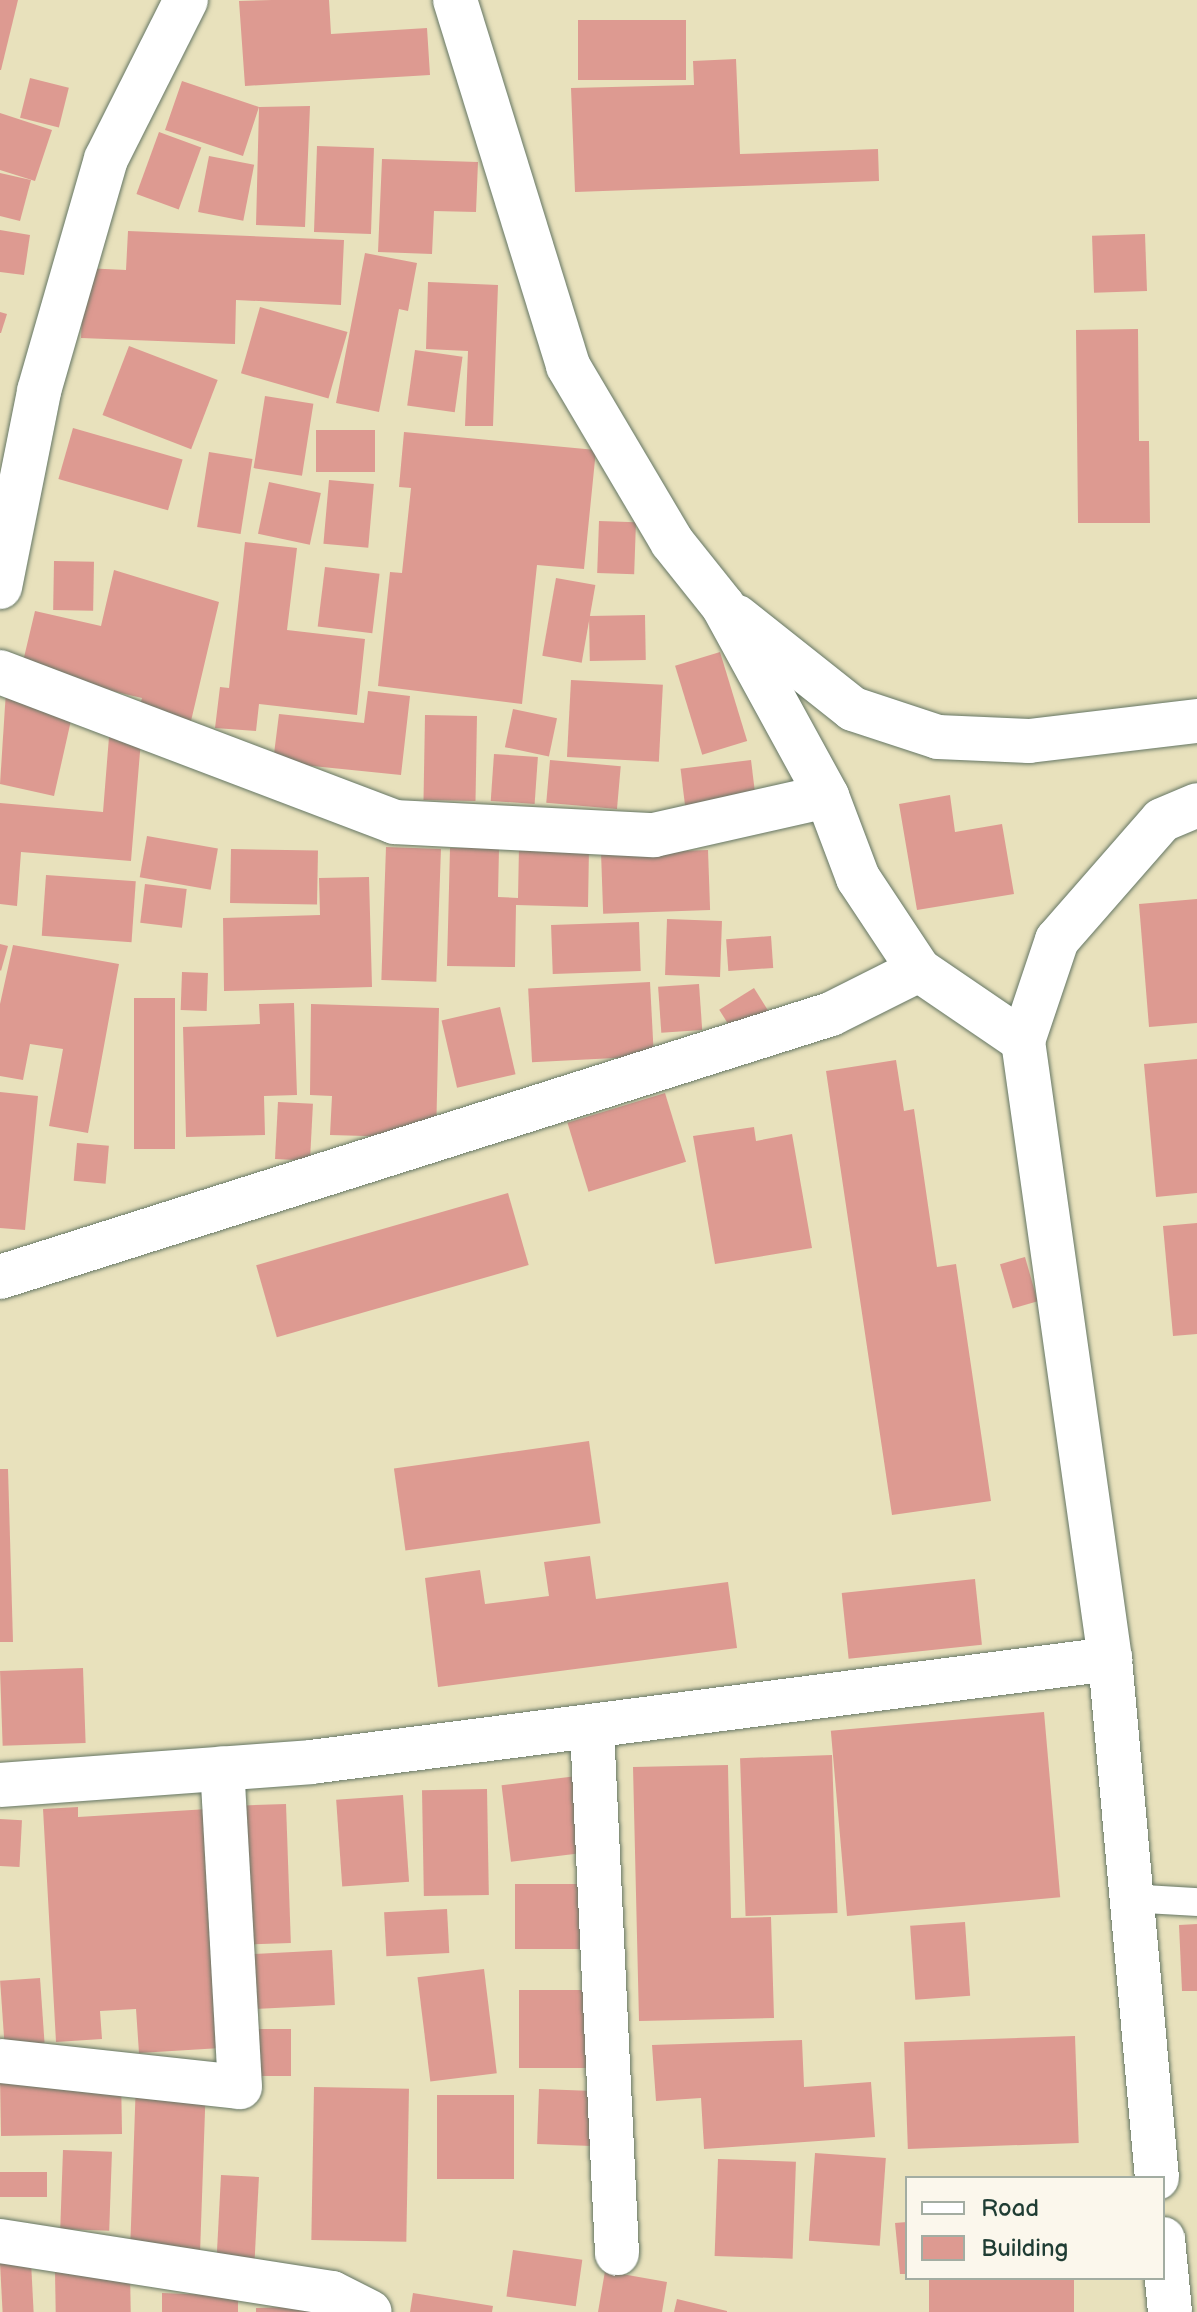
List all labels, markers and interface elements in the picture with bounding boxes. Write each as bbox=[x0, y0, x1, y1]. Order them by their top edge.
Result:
legend bbox=[905, 2176, 1165, 2280]
text: Road bbox=[981, 2194, 1039, 2223]
text: Building bbox=[981, 2234, 1068, 2263]

